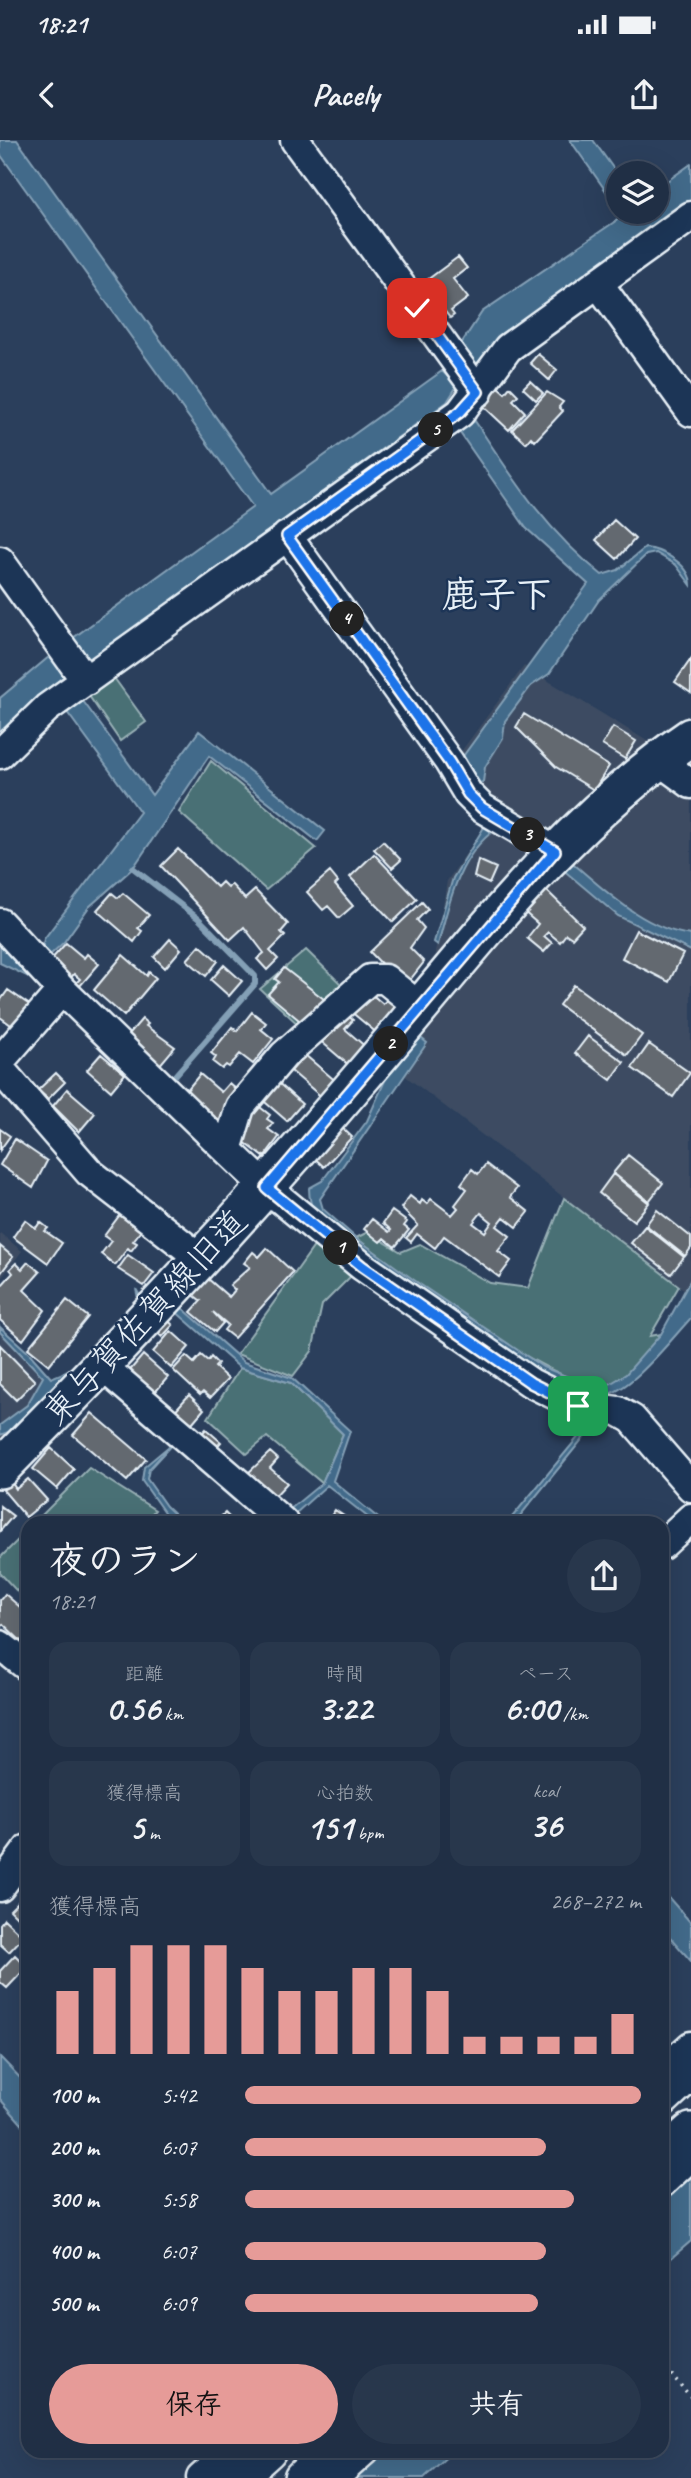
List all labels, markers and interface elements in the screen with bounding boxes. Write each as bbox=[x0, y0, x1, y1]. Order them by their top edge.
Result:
text: 18:21 bbox=[35, 8, 87, 41]
text: Pacely bbox=[312, 74, 379, 115]
icon: back bbox=[28, 76, 66, 114]
icon: share bbox=[625, 76, 663, 114]
map controls bbox=[606, 161, 669, 224]
button: layers bbox=[606, 161, 669, 224]
pin bbox=[387, 278, 447, 338]
icon: check bbox=[398, 289, 436, 327]
pin: 5 bbox=[418, 412, 453, 448]
text: 5 bbox=[431, 417, 440, 441]
district label: 鹿子下 bbox=[442, 571, 553, 618]
pin: 4 bbox=[330, 602, 364, 636]
text: 4 bbox=[342, 606, 351, 630]
pin: 3 bbox=[510, 818, 546, 852]
text: 3 bbox=[523, 822, 532, 846]
pin: 2 bbox=[374, 1026, 408, 1062]
text: 2 bbox=[386, 1031, 395, 1055]
street label: 東与賀佐賀線旧道 bbox=[33, 1199, 257, 1435]
pin: 1 bbox=[324, 1230, 358, 1266]
text: 1 bbox=[336, 1235, 345, 1259]
pin bbox=[548, 1376, 608, 1436]
icon: arrive bbox=[559, 1387, 597, 1425]
text: 夜のラン bbox=[49, 1537, 201, 1584]
button: share bbox=[567, 1539, 641, 1613]
text: 18:21 bbox=[49, 1587, 95, 1616]
text: 距離 bbox=[125, 1662, 163, 1686]
text: 時間 bbox=[326, 1662, 364, 1686]
text: ペース bbox=[518, 1662, 574, 1686]
text: 0.56 bbox=[106, 1686, 160, 1731]
text: 3:22 bbox=[318, 1686, 372, 1731]
text: 6:00 bbox=[503, 1686, 558, 1731]
text: km bbox=[160, 1702, 183, 1726]
text: /km bbox=[558, 1702, 588, 1726]
text: kcal bbox=[533, 1779, 558, 1803]
text: 獲得標高 bbox=[106, 1781, 182, 1805]
text: 心拍数 bbox=[316, 1781, 374, 1805]
text: 36 bbox=[530, 1803, 562, 1848]
text: 5 bbox=[129, 1805, 144, 1850]
text: 151 bbox=[306, 1805, 353, 1850]
text: m bbox=[144, 1821, 160, 1845]
text: bpm bbox=[353, 1821, 384, 1845]
text: 268–272 m bbox=[550, 1887, 641, 1916]
text: 獲得標高 bbox=[49, 1892, 141, 1921]
text: 100 m bbox=[49, 2081, 99, 2110]
text: 5:42 bbox=[161, 2081, 197, 2110]
text: 200 m bbox=[49, 2133, 99, 2162]
text: 6:07 bbox=[161, 2133, 197, 2162]
text: 300 m bbox=[49, 2185, 99, 2214]
text: 5:58 bbox=[161, 2185, 197, 2214]
text: 400 m bbox=[49, 2237, 99, 2266]
text: 6:07 bbox=[161, 2237, 197, 2266]
text: 500 m bbox=[49, 2289, 98, 2318]
text: 6:09 bbox=[161, 2289, 197, 2318]
button: 保存 bbox=[49, 2364, 338, 2444]
button: 共有 bbox=[352, 2364, 641, 2444]

